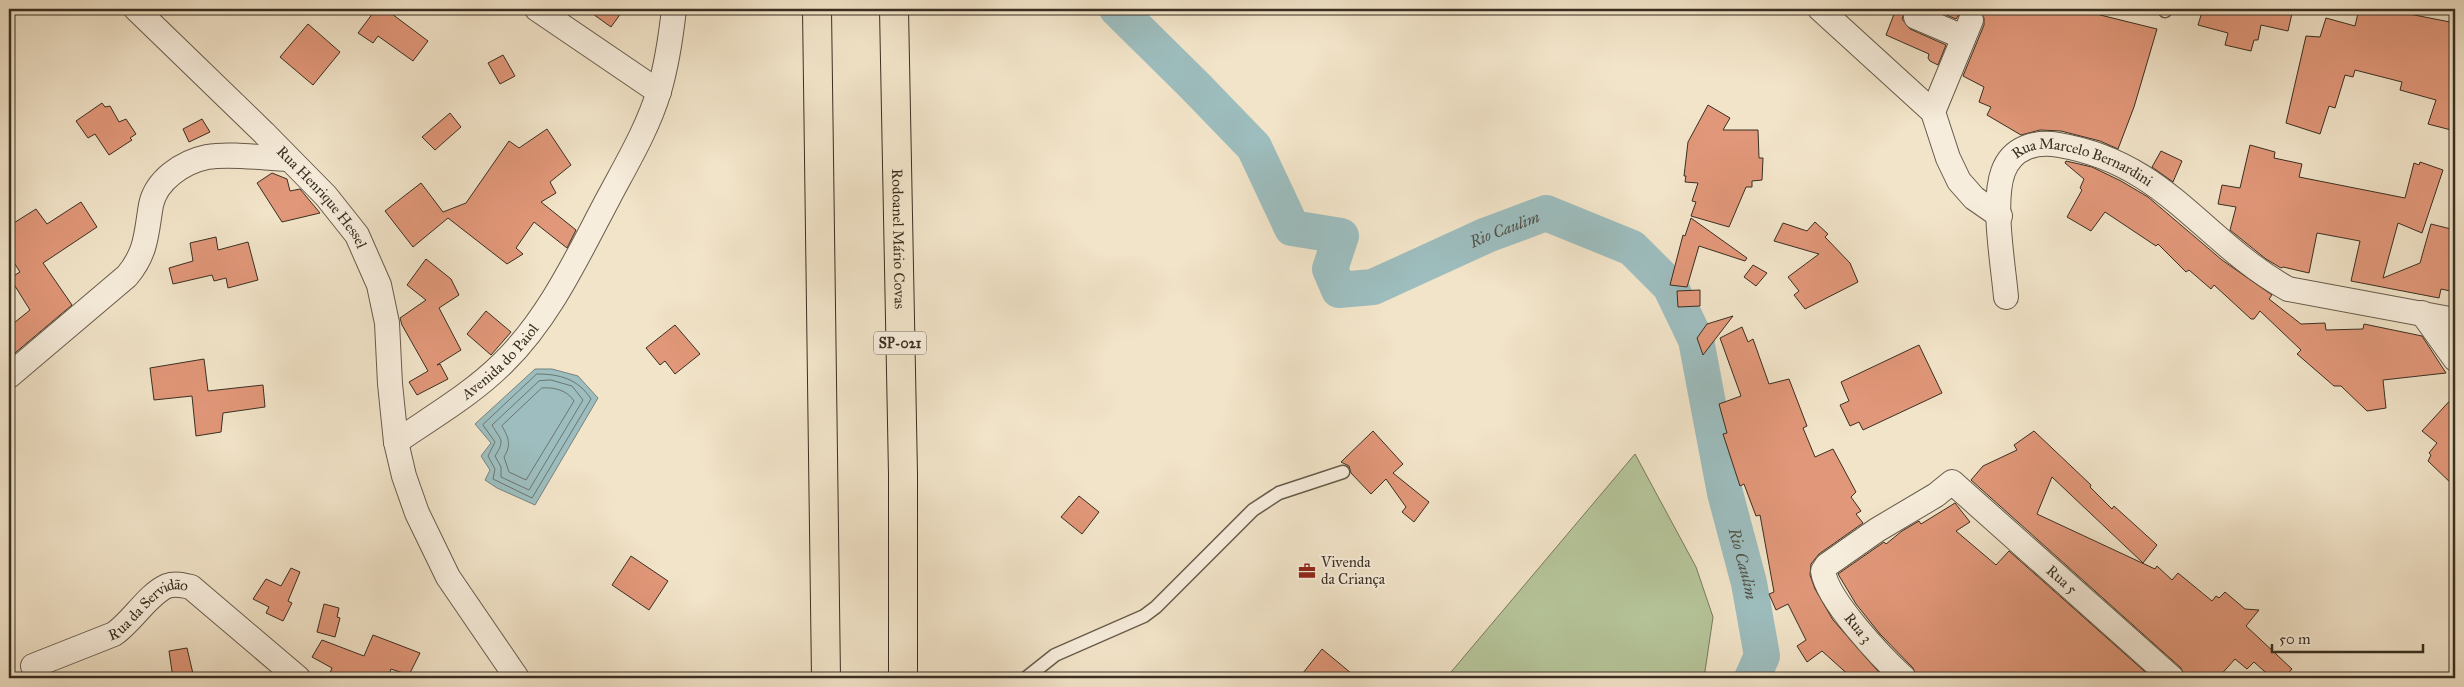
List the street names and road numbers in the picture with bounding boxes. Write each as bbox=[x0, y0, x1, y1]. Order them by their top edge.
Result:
street label: Rua Marcelo Bernardini bbox=[2008, 135, 2156, 190]
street label: Rua Henrique Hessel bbox=[273, 142, 371, 252]
street label: Rodoanel Mário Covas bbox=[888, 169, 909, 309]
street label: Avenida do Paiol bbox=[457, 320, 543, 404]
road number: SP-021 bbox=[874, 332, 926, 354]
street label: Rua 5 bbox=[2043, 561, 2081, 598]
street label: Rua da Servidão bbox=[106, 575, 190, 644]
street label: Rua 3 bbox=[1840, 609, 1876, 647]

